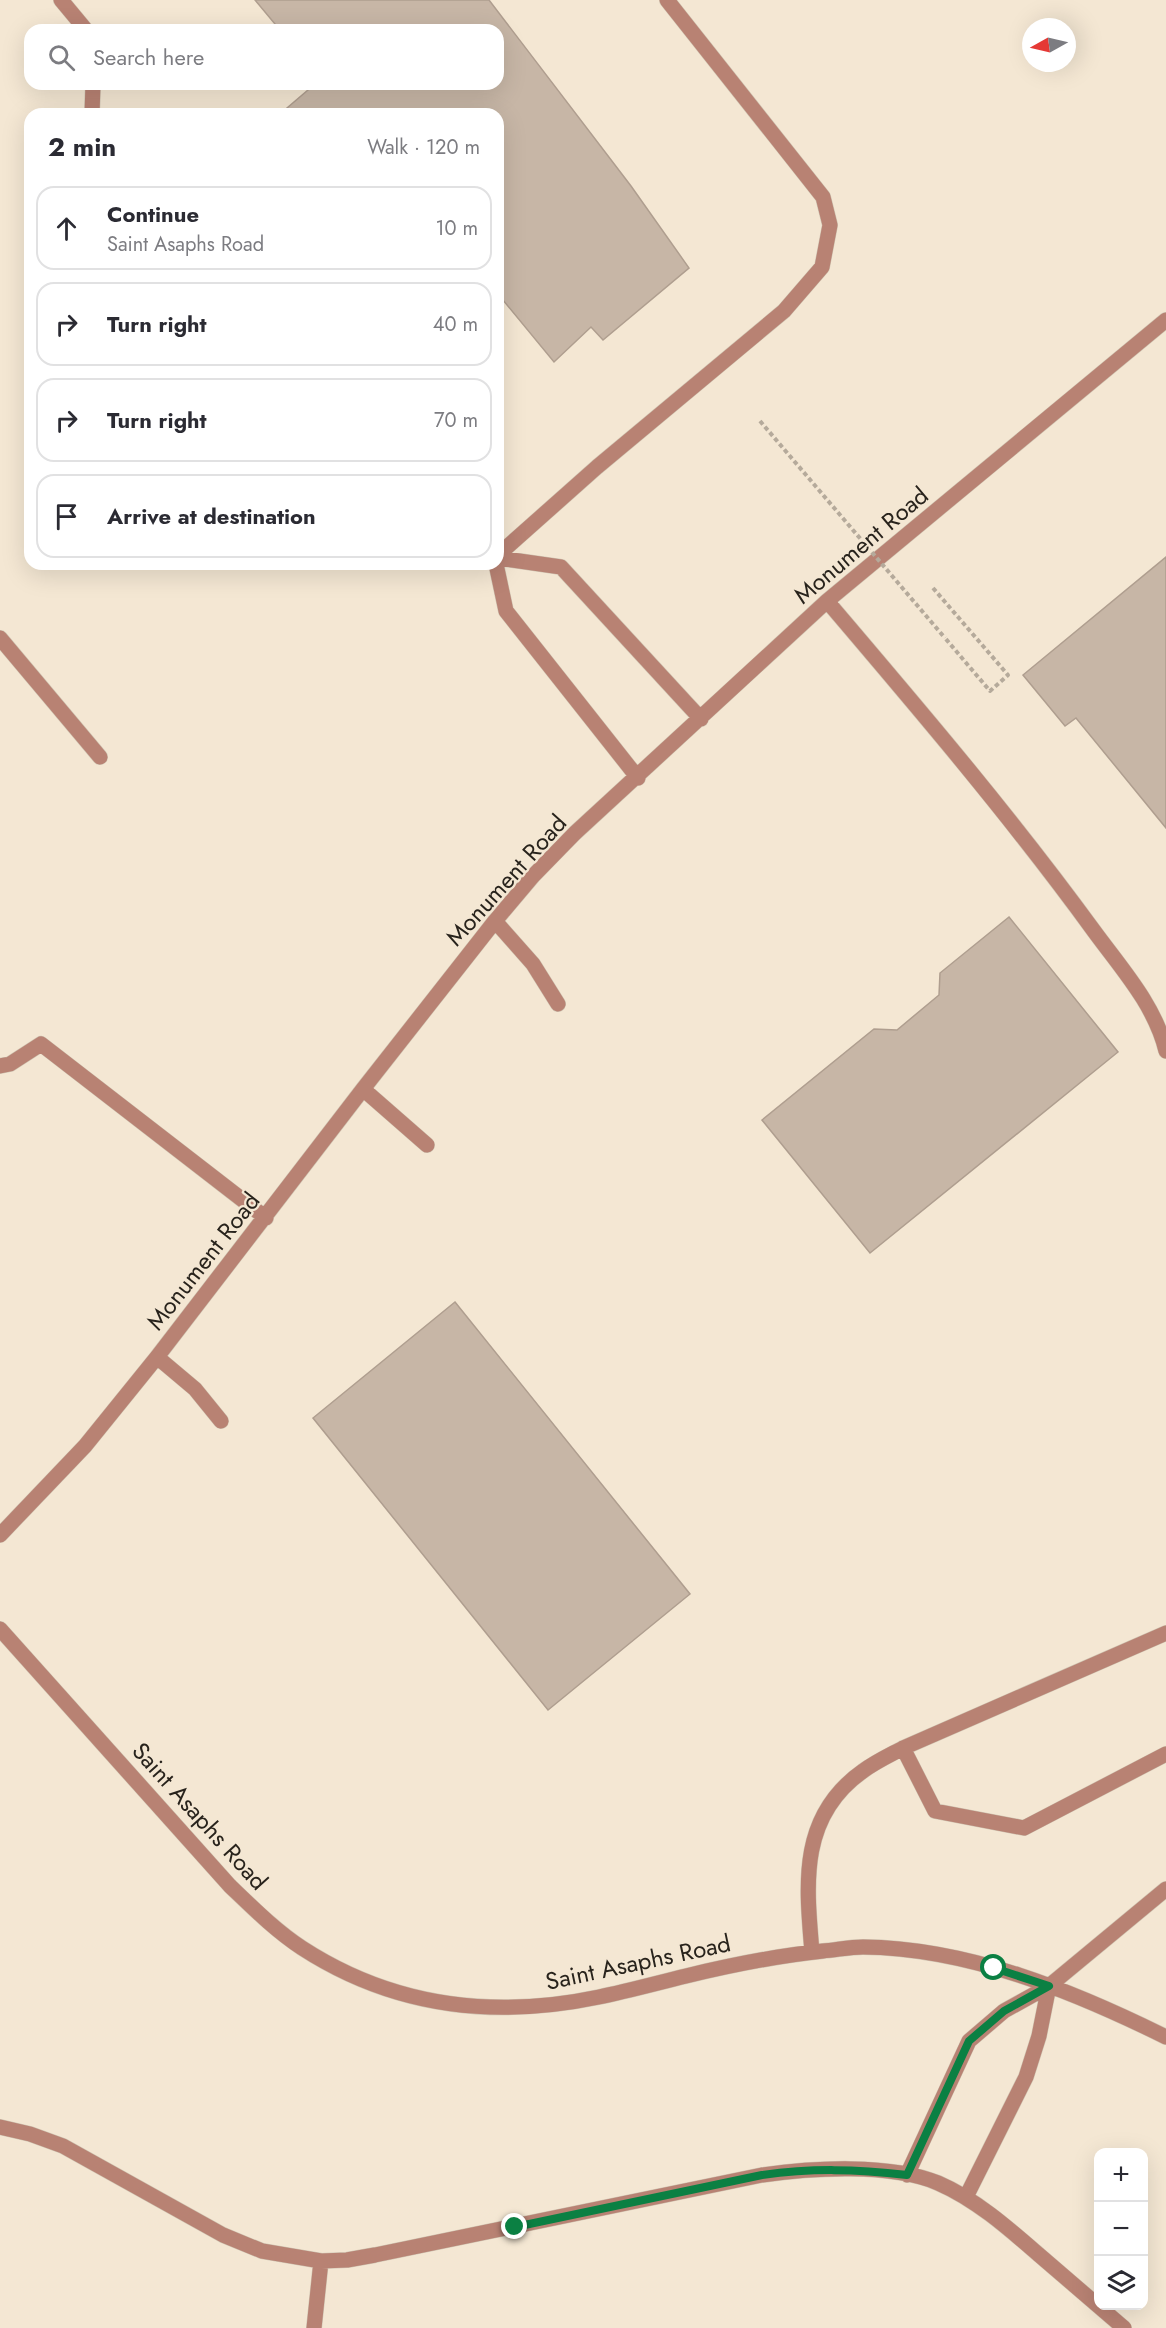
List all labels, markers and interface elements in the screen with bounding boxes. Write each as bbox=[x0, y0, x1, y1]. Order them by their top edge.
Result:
north arrow bbox=[1022, 18, 1076, 72]
search box bbox=[24, 24, 504, 90]
icon: search bbox=[45, 41, 78, 74]
text: Search here bbox=[93, 41, 204, 73]
text: 2 min bbox=[48, 128, 116, 166]
text: Walk · 120 m bbox=[367, 133, 480, 162]
text: Continue bbox=[107, 198, 199, 230]
icon: ahead bbox=[50, 212, 83, 245]
text: 10 m bbox=[435, 214, 478, 243]
text: Saint Asaphs Road bbox=[107, 230, 264, 259]
icon: right bbox=[50, 308, 83, 341]
text: Turn right bbox=[107, 308, 207, 340]
text: 40 m bbox=[433, 310, 478, 339]
icon: right bbox=[50, 404, 83, 437]
text: Turn right bbox=[107, 404, 207, 436]
text: 70 m bbox=[434, 406, 478, 435]
street label: Monument Road bbox=[786, 478, 936, 612]
icon: arrive bbox=[50, 500, 83, 533]
text: Arrive at destination bbox=[107, 500, 316, 532]
street label: Monument Road bbox=[437, 807, 575, 953]
street label: Monument Road bbox=[138, 1185, 268, 1337]
street label: Saint Asaphs Road bbox=[124, 1734, 276, 1898]
street label: Saint Asaphs Road bbox=[542, 1925, 734, 1999]
route start bbox=[980, 1954, 1006, 1980]
map controls bbox=[1094, 2148, 1148, 2310]
button: + bbox=[1094, 2148, 1148, 2202]
button: − bbox=[1094, 2202, 1148, 2256]
route end bbox=[501, 2213, 527, 2239]
button: layers bbox=[1094, 2256, 1148, 2310]

